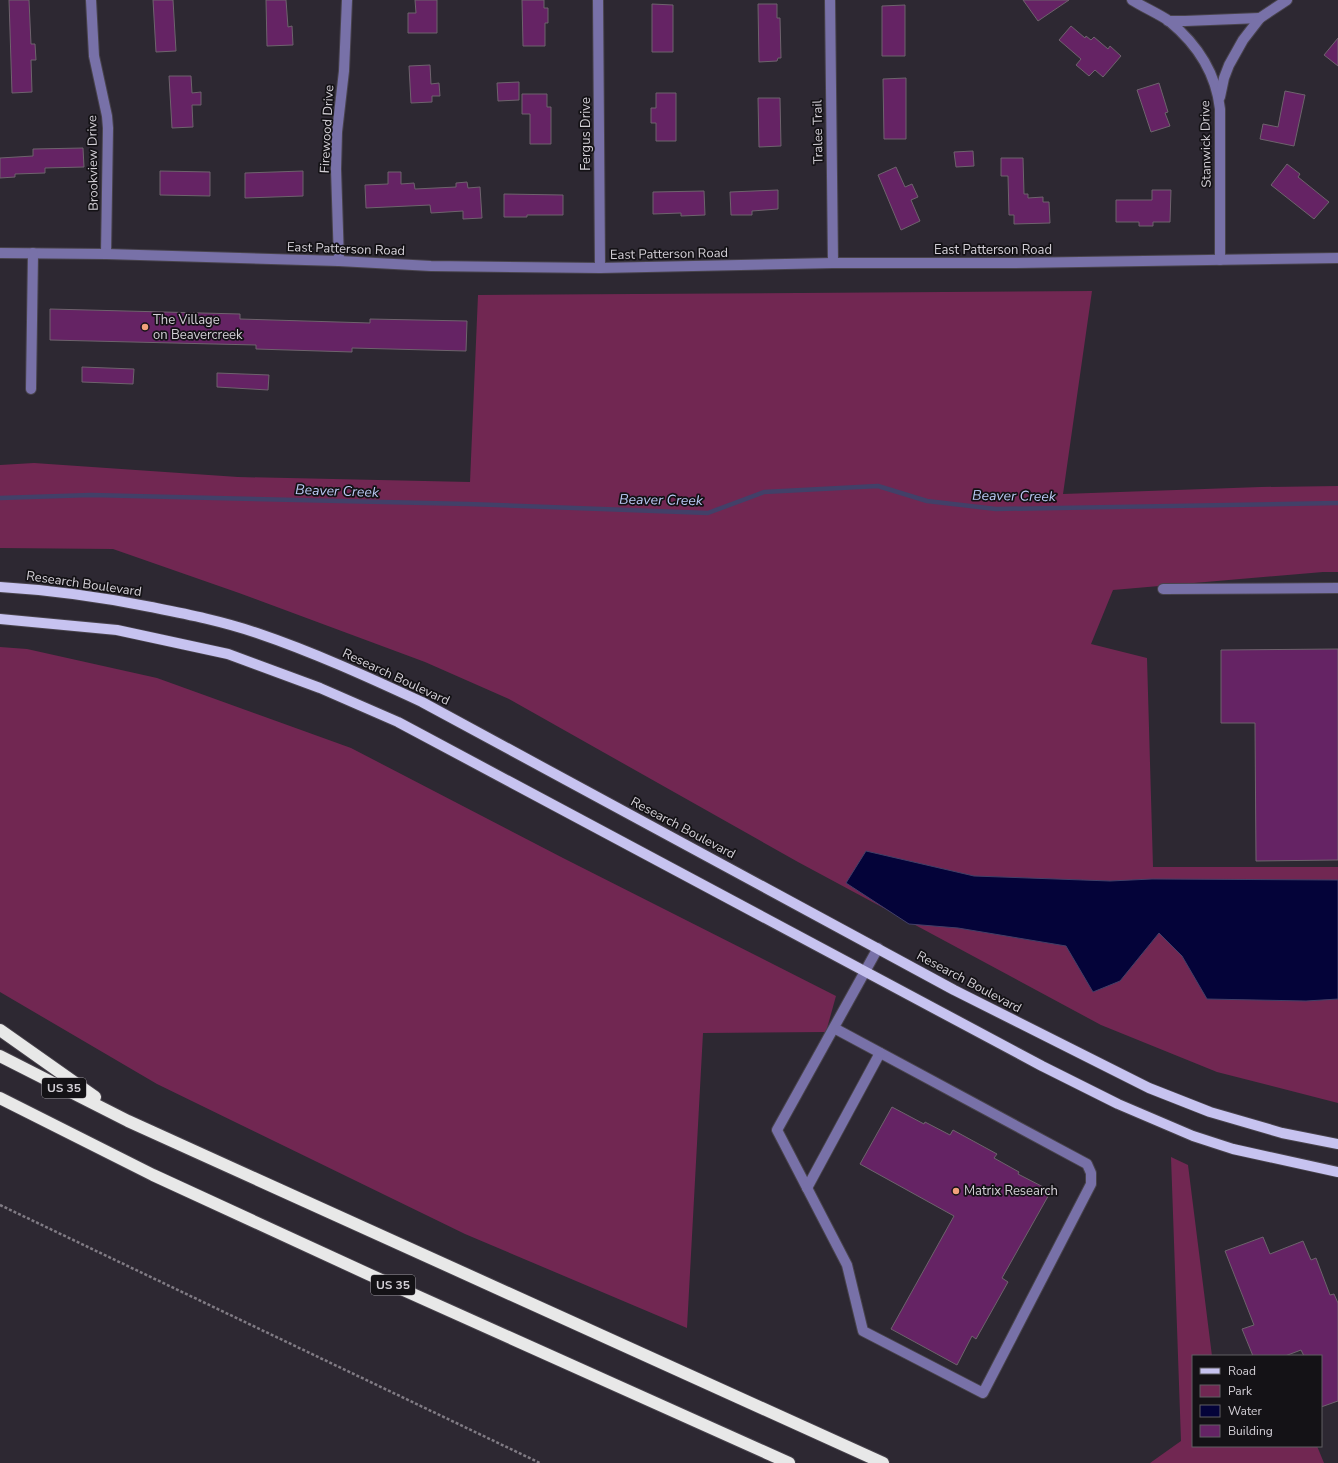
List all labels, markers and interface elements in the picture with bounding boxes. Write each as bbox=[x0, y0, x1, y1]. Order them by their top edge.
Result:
street label: Firewood Drive bbox=[316, 84, 338, 174]
street label: Fergus Drive bbox=[577, 97, 595, 171]
street label: Tralee Trail bbox=[808, 99, 828, 164]
street label: Stanwick Drive bbox=[1196, 100, 1216, 188]
street label: Brookview Drive bbox=[83, 115, 103, 211]
street label: East Patterson Road bbox=[287, 238, 405, 260]
street label: East Patterson Road bbox=[934, 241, 1052, 259]
street label: East Patterson Road bbox=[610, 244, 728, 264]
place label: The Village on Beavercreek bbox=[153, 311, 243, 344]
marker: The Village on Beavercreek bbox=[140, 322, 150, 332]
water label: Beaver Creek bbox=[295, 480, 380, 502]
water label: Beaver Creek bbox=[972, 486, 1057, 506]
water label: Beaver Creek bbox=[619, 490, 704, 510]
street label: Research Boulevard bbox=[25, 567, 143, 601]
street label: Research Boulevard bbox=[339, 644, 453, 710]
street label: Research Boulevard bbox=[627, 793, 739, 863]
street label: Research Boulevard bbox=[913, 947, 1025, 1017]
road number: US 35 bbox=[42, 1078, 86, 1098]
place label: Matrix Research bbox=[964, 1182, 1058, 1200]
marker: Matrix Research bbox=[951, 1186, 961, 1196]
road number: US 35 bbox=[371, 1275, 415, 1295]
legend bbox=[1192, 1355, 1322, 1447]
text: Road bbox=[1228, 1363, 1256, 1379]
text: Park bbox=[1228, 1383, 1253, 1399]
text: Water bbox=[1228, 1403, 1262, 1419]
text: Building bbox=[1228, 1423, 1273, 1439]

